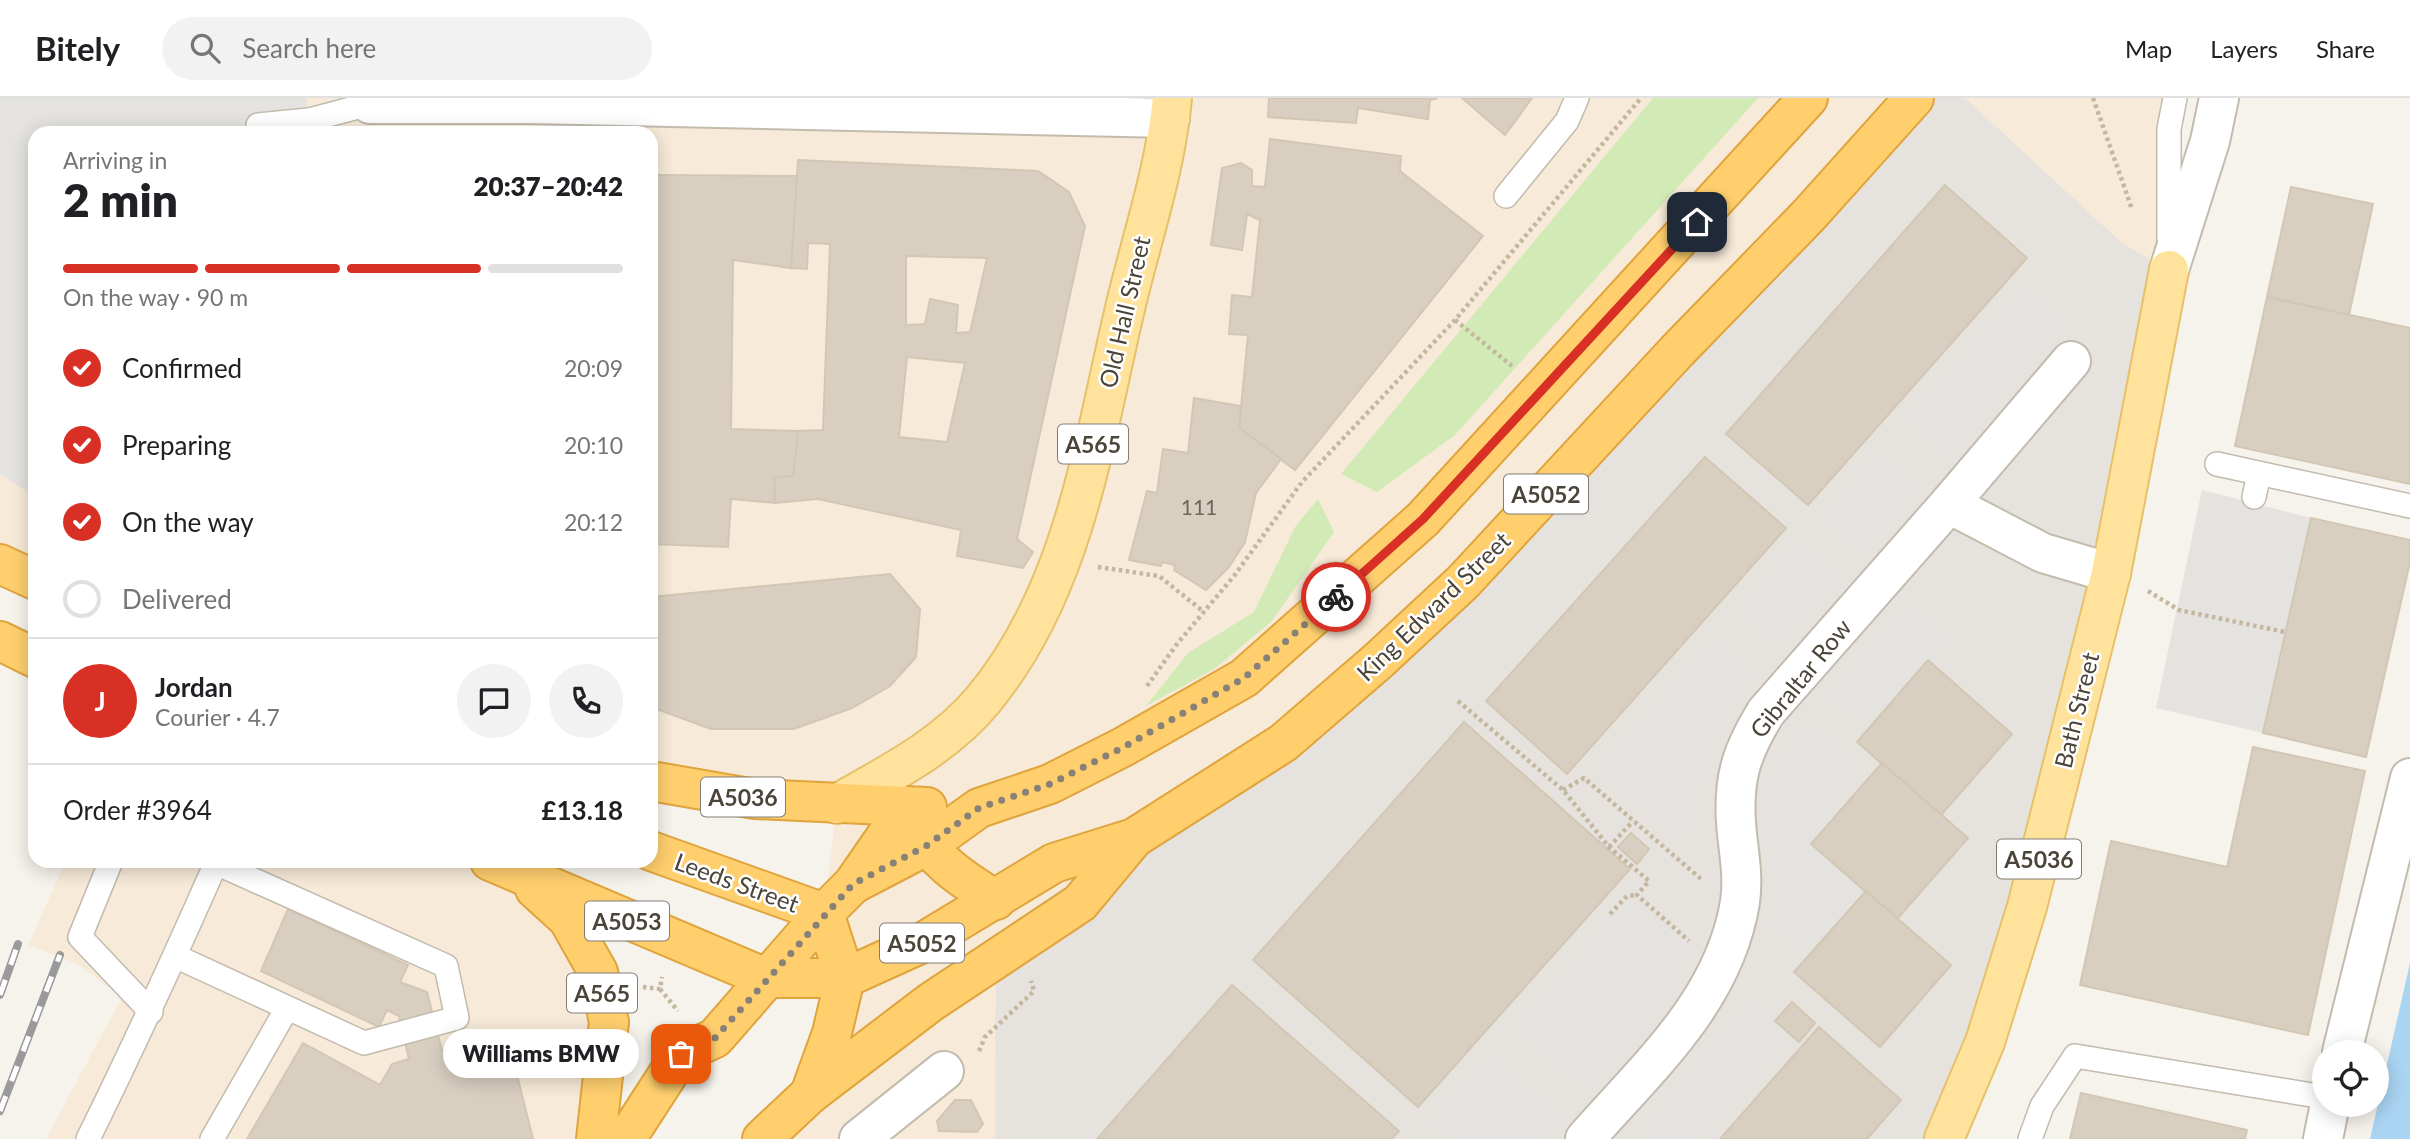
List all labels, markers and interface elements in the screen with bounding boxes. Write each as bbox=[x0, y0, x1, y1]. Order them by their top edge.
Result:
search box bbox=[162, 17, 652, 80]
text: Bitely bbox=[35, 28, 120, 68]
icon: search bbox=[186, 29, 224, 67]
text: Search here bbox=[242, 32, 376, 64]
text: Map bbox=[2125, 34, 2172, 63]
text: Layers bbox=[2210, 34, 2278, 63]
text: Share bbox=[2316, 34, 2375, 63]
text: Arriving in bbox=[63, 146, 167, 174]
text: 20:37–20:42 bbox=[473, 170, 623, 202]
text: 2 min bbox=[63, 172, 178, 227]
pin bbox=[1667, 192, 1727, 252]
icon: home bbox=[1678, 203, 1716, 241]
street label: Old Hall Street bbox=[1092, 233, 1156, 391]
text: On the way · 90 m bbox=[63, 283, 248, 311]
icon: check bbox=[63, 349, 101, 387]
text: Confirmed bbox=[122, 352, 242, 384]
text: 20:09 bbox=[564, 354, 623, 382]
road number: A565 bbox=[1058, 424, 1128, 464]
icon: check bbox=[63, 426, 101, 464]
text: Preparing bbox=[122, 429, 231, 461]
text: 20:10 bbox=[564, 431, 623, 459]
road number: A5052 bbox=[1504, 474, 1588, 514]
house number: 111 bbox=[1181, 494, 1217, 519]
icon: check bbox=[63, 503, 101, 541]
text: On the way bbox=[122, 506, 254, 538]
text: 20:12 bbox=[564, 508, 623, 536]
street label: King Edward Street bbox=[1350, 525, 1516, 687]
courier bbox=[1301, 562, 1371, 632]
icon: bike bbox=[1317, 578, 1355, 616]
text: Delivered bbox=[122, 583, 232, 615]
street label: Gibraltar Row bbox=[1743, 613, 1857, 743]
street label: Bath Street bbox=[2048, 649, 2104, 771]
button: chat bbox=[457, 664, 531, 738]
button: phone bbox=[549, 664, 623, 738]
text: Jordan bbox=[155, 671, 233, 703]
text: J bbox=[94, 685, 106, 717]
text: Courier · 4.7 bbox=[155, 703, 280, 731]
road number: A5036 bbox=[701, 778, 785, 817]
text: Order #3964 bbox=[63, 794, 212, 826]
text: £13.18 bbox=[541, 794, 623, 826]
road number: A5036 bbox=[1997, 839, 2081, 878]
street label: Leeds Street bbox=[671, 846, 803, 918]
road number: A5053 bbox=[585, 902, 669, 940]
road number: A5052 bbox=[880, 923, 964, 962]
road number: A565 bbox=[567, 974, 637, 1012]
pin bbox=[651, 1024, 711, 1084]
callout: Williams BMW bbox=[443, 1030, 639, 1079]
icon: bag bbox=[662, 1035, 700, 1073]
text: Williams BMW bbox=[462, 1039, 620, 1067]
map controls bbox=[2312, 1040, 2389, 1117]
button: locate bbox=[2312, 1040, 2389, 1117]

